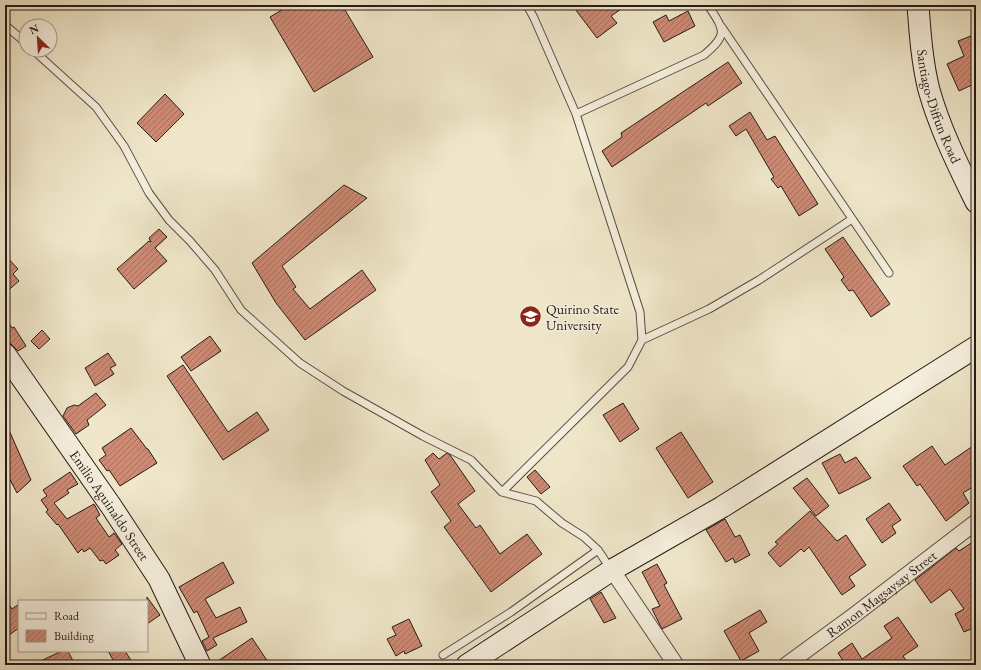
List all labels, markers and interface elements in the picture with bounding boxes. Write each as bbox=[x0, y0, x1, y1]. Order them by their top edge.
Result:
north arrow bbox=[18, 18, 58, 58]
text: N bbox=[27, 21, 41, 37]
street label: Santiago-Diffun Road bbox=[913, 48, 965, 167]
place label: Quirino State University bbox=[546, 300, 620, 334]
school or university icon: Quirino State University bbox=[518, 304, 544, 330]
street label: Emilio Aguinaldo Street bbox=[66, 447, 154, 564]
street label: Ramon Magsaysay Street bbox=[823, 546, 941, 641]
legend bbox=[18, 600, 148, 652]
text: Road bbox=[54, 608, 80, 624]
text: Building bbox=[54, 628, 95, 644]

